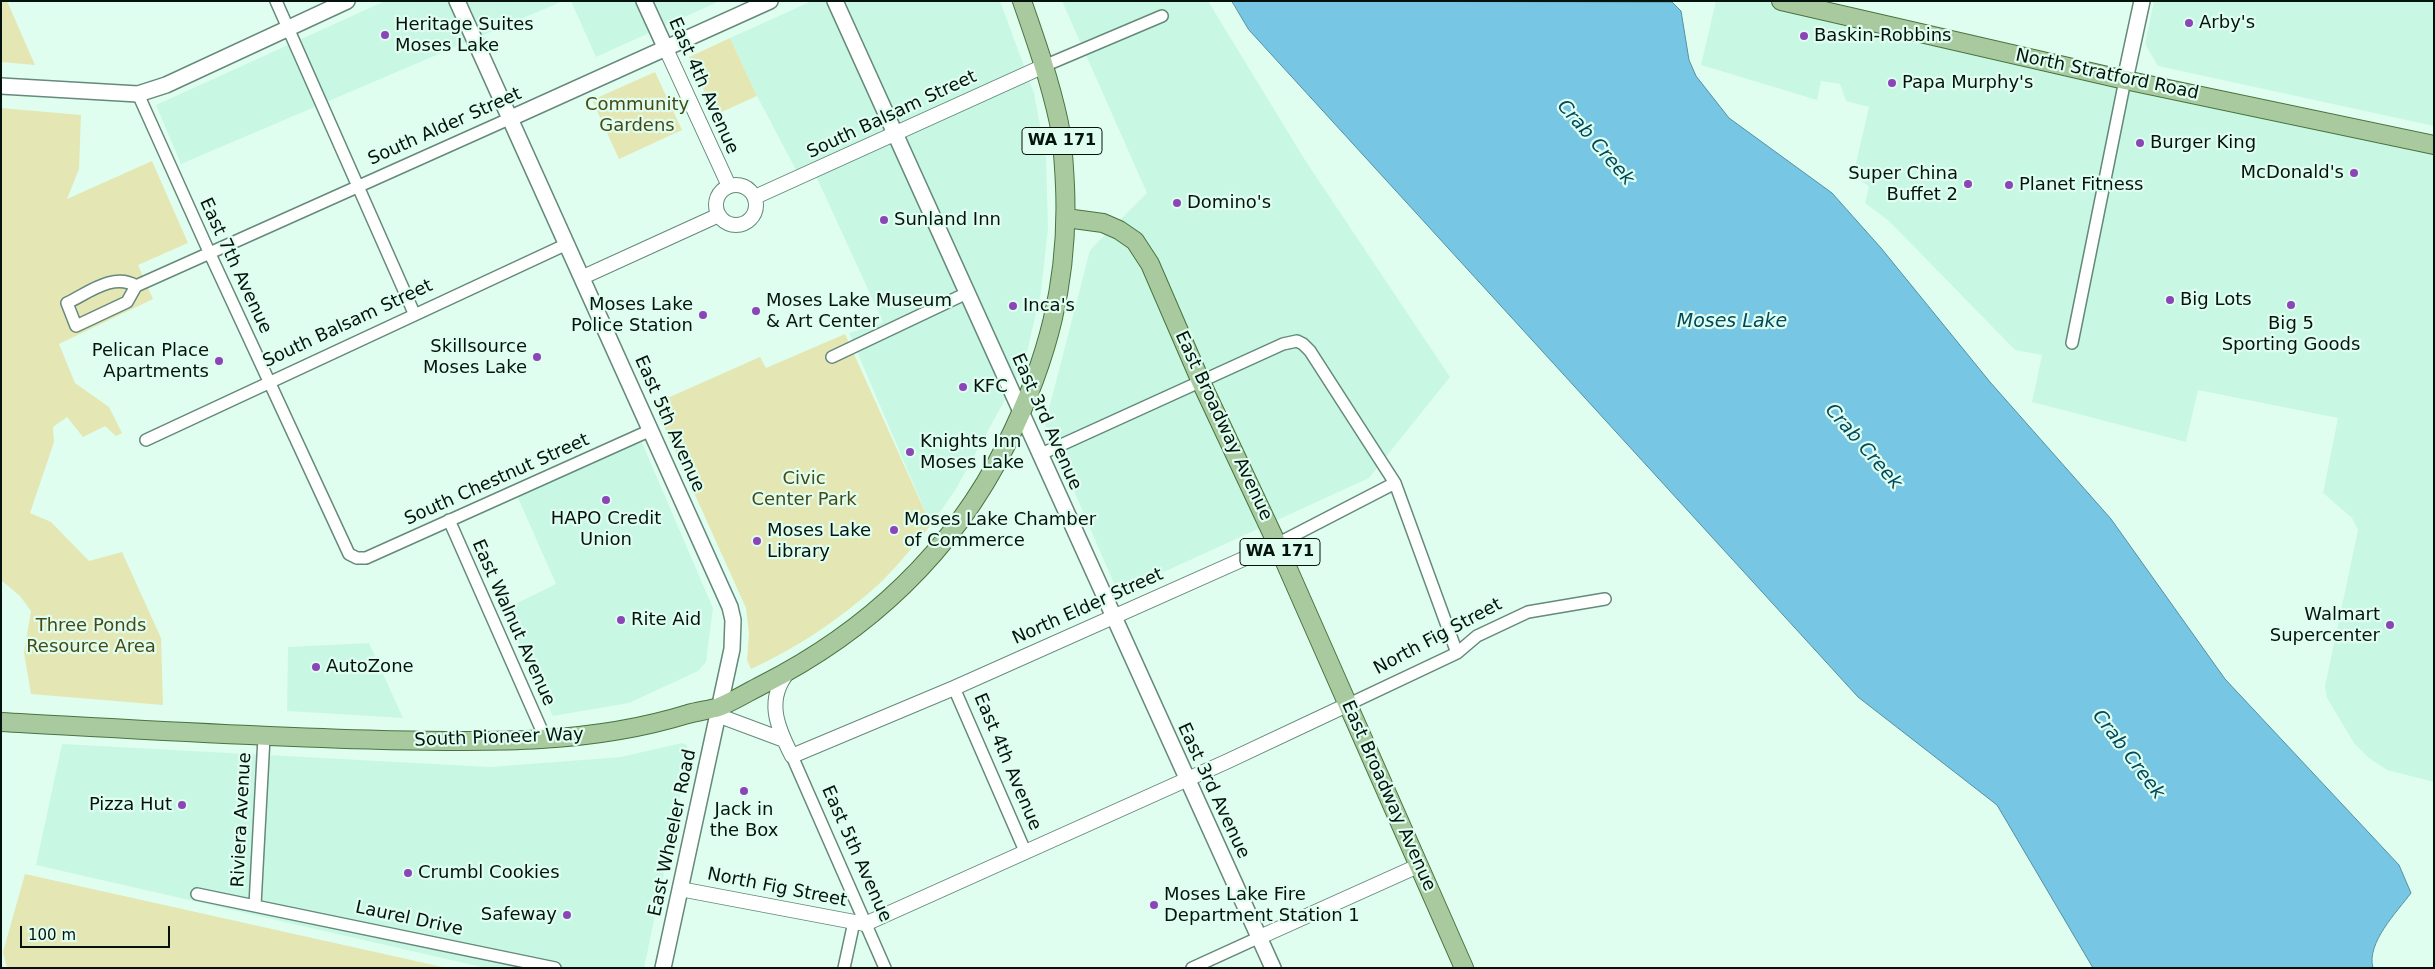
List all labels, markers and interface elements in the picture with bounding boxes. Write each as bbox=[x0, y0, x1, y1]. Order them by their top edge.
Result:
place label: Arby's bbox=[2199, 12, 2255, 34]
place label: Heritage Suites Moses Lake bbox=[395, 14, 534, 56]
street label: East 4th Avenue bbox=[663, 14, 743, 158]
marker: Arby's bbox=[2183, 17, 2195, 29]
place label: Baskin-Robbins bbox=[1814, 25, 1951, 47]
marker: Heritage Suites Moses Lake bbox=[379, 29, 391, 41]
marker: Baskin-Robbins bbox=[1798, 30, 1810, 42]
street label: North Stratford Road bbox=[2013, 45, 2201, 105]
street label: South Balsam Street bbox=[804, 66, 980, 164]
place label: Papa Murphy's bbox=[1902, 72, 2033, 94]
marker: Papa Murphy's bbox=[1886, 77, 1898, 89]
street label: South Alder Street bbox=[365, 83, 525, 171]
park label: Community Gardens bbox=[585, 94, 689, 136]
water label: Crab Creek bbox=[1552, 95, 1638, 191]
road number: WA 171 bbox=[1022, 128, 1102, 154]
place label: Burger King bbox=[2150, 132, 2256, 154]
marker: Burger King bbox=[2134, 137, 2146, 149]
place label: McDonald's bbox=[2241, 162, 2344, 184]
place label: Super China Buffet 2 bbox=[1848, 163, 1958, 205]
marker: McDonald's bbox=[2348, 167, 2360, 179]
place label: Planet Fitness bbox=[2019, 174, 2143, 196]
marker: Super China Buffet 2 bbox=[1962, 178, 1974, 190]
marker: Planet Fitness bbox=[2003, 179, 2015, 191]
place label: Domino's bbox=[1187, 192, 1271, 214]
street label: East 7th Avenue bbox=[194, 195, 276, 337]
marker: Domino's bbox=[1171, 197, 1183, 209]
place label: Sunland Inn bbox=[894, 209, 1001, 231]
marker: Sunland Inn bbox=[878, 214, 890, 226]
street label: South Balsam Street bbox=[260, 275, 436, 373]
place label: Big Lots bbox=[2180, 289, 2252, 311]
place label: Moses Lake Museum & Art Center bbox=[766, 290, 952, 332]
place label: Moses Lake Police Station bbox=[571, 294, 693, 336]
marker: Big Lots bbox=[2164, 294, 2176, 306]
place label: Inca's bbox=[1023, 295, 1075, 317]
marker: Big 5 Sporting Goods bbox=[2285, 299, 2297, 311]
marker: Inca's bbox=[1007, 300, 1019, 312]
marker: Moses Lake Museum & Art Center bbox=[750, 305, 762, 317]
marker: Moses Lake Police Station bbox=[697, 309, 709, 321]
water label: Moses Lake bbox=[1677, 311, 1787, 333]
place label: Big 5 Sporting Goods bbox=[2222, 313, 2360, 356]
street label: East Broadway Avenue bbox=[1170, 328, 1276, 524]
place label: Skillsource Moses Lake bbox=[423, 336, 527, 378]
place label: Pelican Place Apartments bbox=[92, 340, 209, 382]
street label: East 3rd Avenue bbox=[1006, 350, 1086, 494]
marker: Skillsource Moses Lake bbox=[531, 351, 543, 363]
street label: East 5th Avenue bbox=[629, 352, 709, 496]
marker: Pelican Place Apartments bbox=[213, 355, 225, 367]
place label: KFC bbox=[973, 376, 1008, 398]
marker: KFC bbox=[957, 381, 969, 393]
water label: Crab Creek bbox=[1820, 399, 1906, 495]
street label: South Chestnut Street bbox=[401, 429, 593, 531]
place label: Knights Inn Moses Lake bbox=[920, 431, 1024, 474]
marker: Knights Inn Moses Lake bbox=[904, 446, 916, 458]
park label: Civic Center Park bbox=[751, 468, 857, 510]
marker: HAPO Credit Union bbox=[600, 494, 612, 506]
place label: HAPO Credit Union bbox=[551, 508, 661, 550]
place label: Moses Lake Chamber of Commerce bbox=[904, 509, 1096, 552]
place label: Moses Lake Library bbox=[767, 520, 871, 562]
marker: Moses Lake Chamber of Commerce bbox=[888, 524, 900, 536]
marker: Moses Lake Library bbox=[751, 535, 763, 547]
street label: East Walnut Avenue bbox=[467, 537, 559, 709]
road number: WA 171 bbox=[1240, 538, 1320, 566]
street label: North Elder Street bbox=[1009, 564, 1167, 650]
street label: North Fig Street bbox=[1370, 594, 1506, 680]
place label: Walmart Supercenter bbox=[2270, 604, 2380, 646]
place label: Rite Aid bbox=[631, 609, 701, 631]
marker: Rite Aid bbox=[615, 614, 627, 626]
park label: Three Ponds Resource Area bbox=[26, 615, 156, 658]
marker: Walmart Supercenter bbox=[2384, 619, 2396, 631]
place label: AutoZone bbox=[326, 656, 414, 678]
marker: AutoZone bbox=[310, 661, 322, 673]
street label: East 4th Avenue bbox=[968, 690, 1046, 834]
street label: East Broadway Avenue bbox=[1336, 697, 1440, 895]
water label: Crab Creek bbox=[2087, 706, 2169, 804]
street label: East 3rd Avenue bbox=[1172, 720, 1254, 862]
street label: South Pioneer Way bbox=[414, 724, 584, 752]
street label: East Wheeler Road bbox=[645, 747, 701, 919]
street label: Riviera Avenue bbox=[228, 752, 256, 888]
street label: East 5th Avenue bbox=[816, 782, 896, 926]
marker: Jack in the Box bbox=[738, 785, 750, 797]
place label: Pizza Hut bbox=[89, 794, 172, 816]
marker: Pizza Hut bbox=[176, 799, 188, 811]
place label: Jack in the Box bbox=[710, 799, 778, 842]
place label: Crumbl Cookies bbox=[418, 862, 560, 884]
street label: North Fig Street bbox=[705, 864, 849, 912]
marker: Crumbl Cookies bbox=[402, 867, 414, 879]
place label: Moses Lake Fire Department Station 1 bbox=[1164, 884, 1360, 926]
street label: Laurel Drive bbox=[353, 897, 465, 941]
marker: Moses Lake Fire Department Station 1 bbox=[1148, 899, 1160, 911]
place label: Safeway bbox=[481, 904, 557, 926]
marker: Safeway bbox=[561, 909, 573, 921]
scale bar bbox=[22, 916, 172, 948]
text: 100 m bbox=[28, 926, 76, 944]

